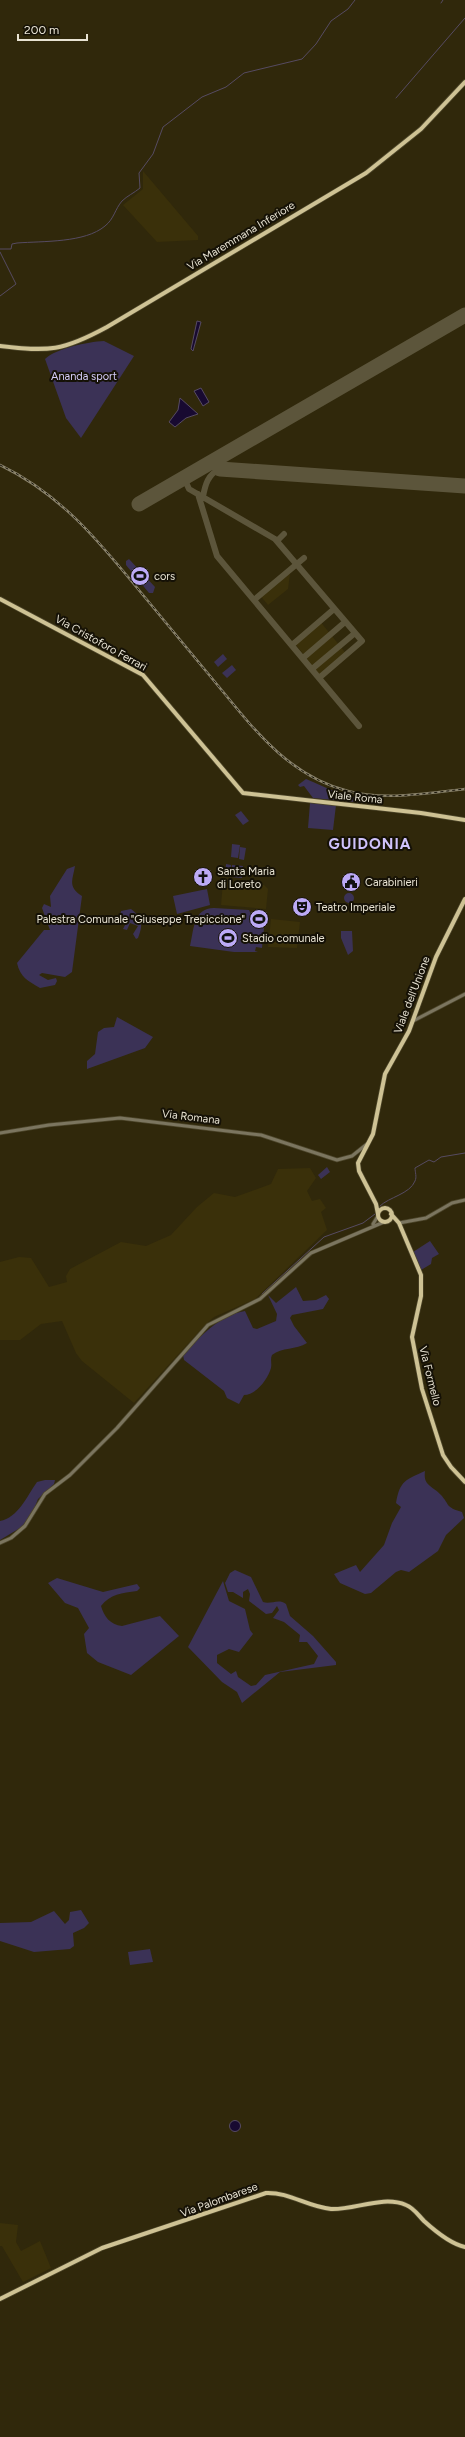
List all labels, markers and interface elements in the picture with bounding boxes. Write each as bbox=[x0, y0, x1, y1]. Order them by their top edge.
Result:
scale bar bbox=[18, 16, 87, 42]
text: 200 m bbox=[24, 23, 59, 37]
street label: Via Maremmana Inferiore bbox=[185, 199, 297, 273]
park label: Ananda sport bbox=[51, 370, 117, 383]
sports icon: cors bbox=[129, 565, 151, 587]
place label: cors bbox=[154, 570, 175, 583]
street label: Via Cristoforo Ferrari bbox=[53, 612, 149, 674]
street label: Viale Roma bbox=[327, 788, 383, 806]
district label: GUIDONIA bbox=[329, 835, 412, 853]
place label: Santa Maria di Loreto bbox=[217, 865, 275, 891]
church icon: Santa Maria di Loreto bbox=[192, 866, 214, 888]
public building icon: Carabinieri bbox=[340, 871, 362, 893]
place label: Carabinieri bbox=[365, 876, 418, 889]
theatre icon: Teatro Imperiale bbox=[291, 896, 313, 918]
place label: Teatro Imperiale bbox=[316, 901, 395, 914]
sports icon: Palestra Comunale "Giuseppe Trepiccione" bbox=[248, 908, 270, 930]
place label: Palestra Comunale "Giuseppe Trepiccione" bbox=[36, 913, 245, 926]
sports icon: Stadio comunale bbox=[217, 927, 239, 949]
place label: Stadio comunale bbox=[242, 932, 325, 945]
street label: Viale dell'Unione bbox=[391, 955, 433, 1035]
street label: Via Romana bbox=[161, 1107, 221, 1127]
street label: Via Formello bbox=[416, 1345, 444, 1407]
street label: Via Palombarese bbox=[179, 2180, 259, 2220]

